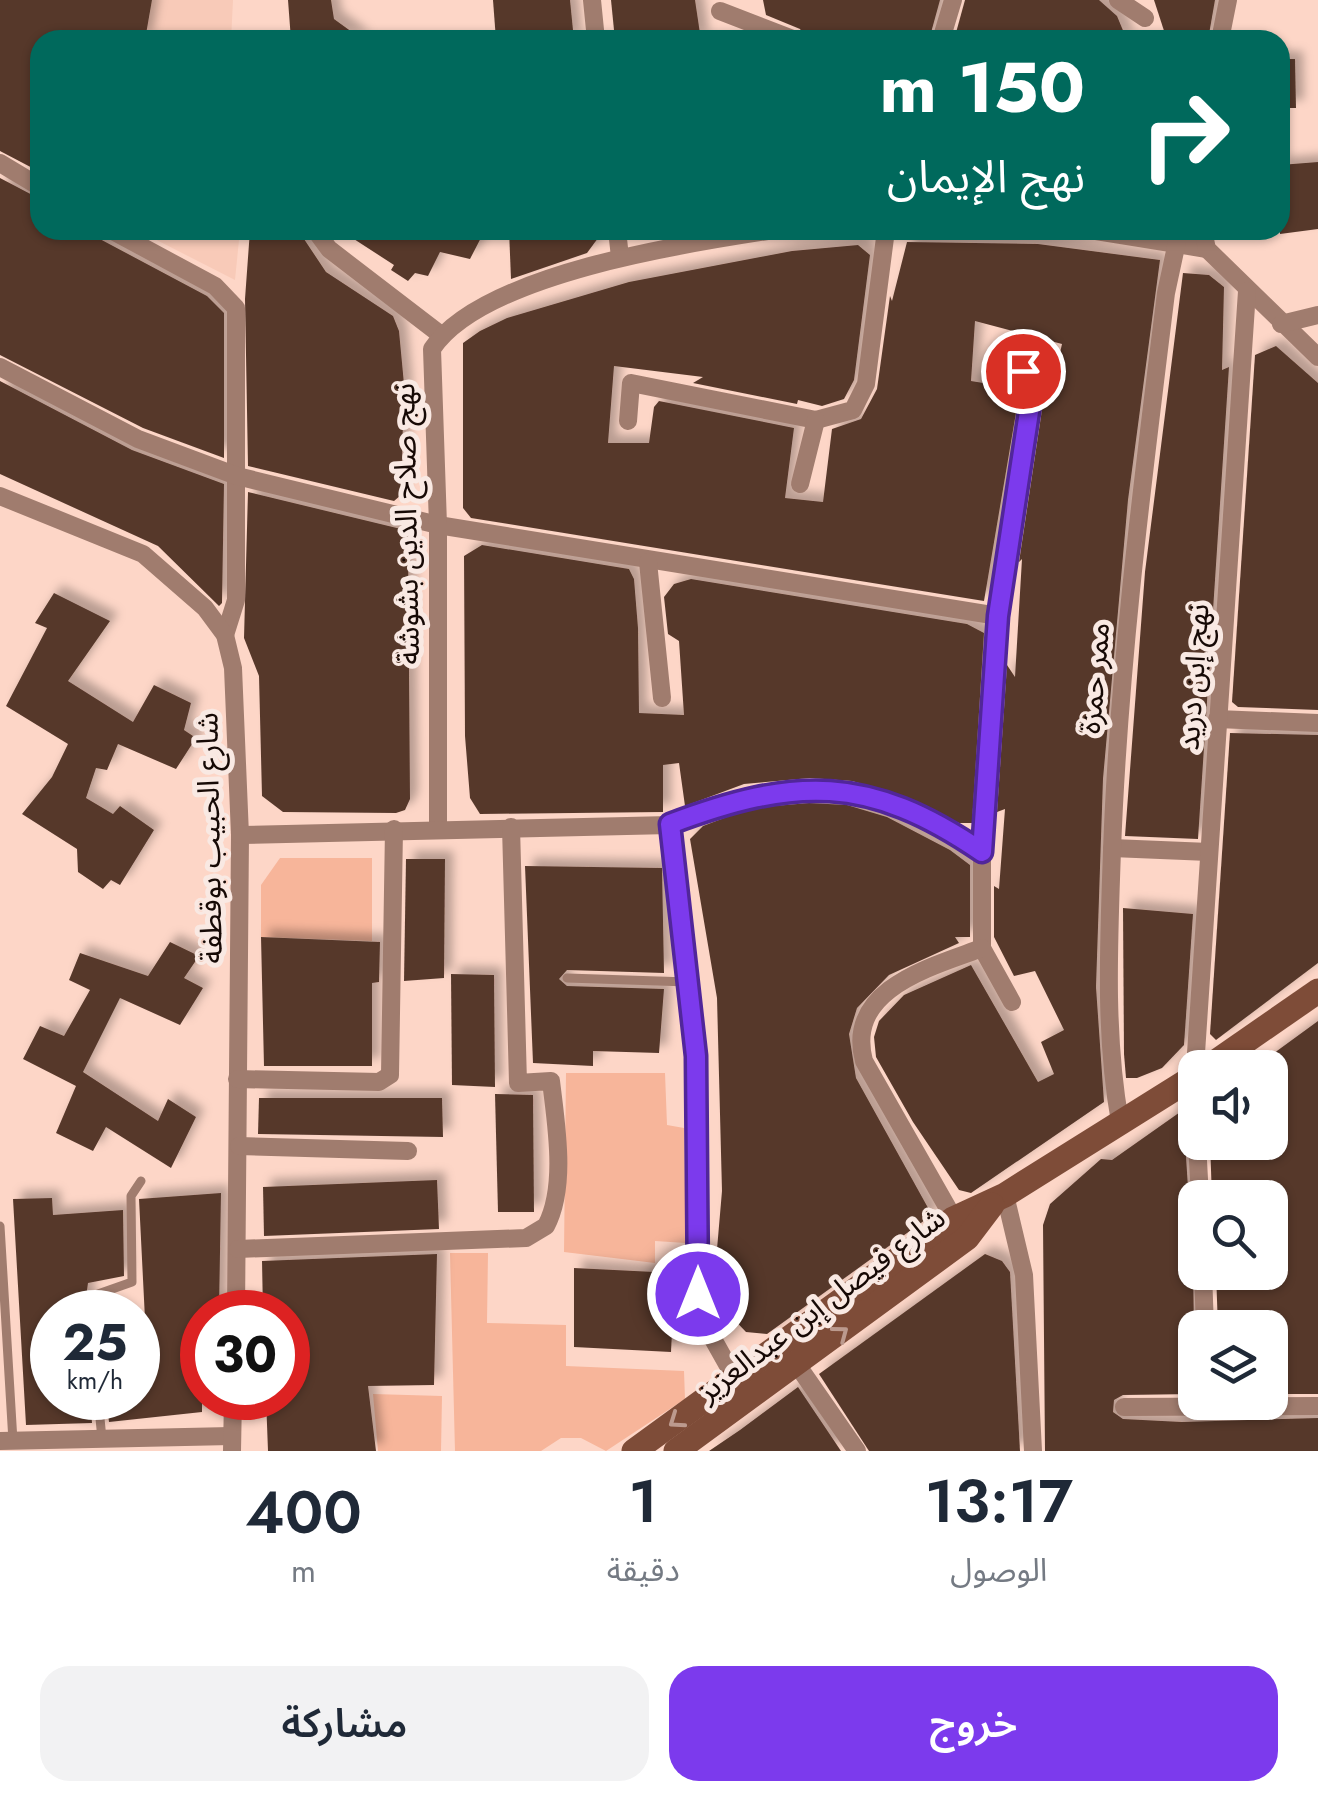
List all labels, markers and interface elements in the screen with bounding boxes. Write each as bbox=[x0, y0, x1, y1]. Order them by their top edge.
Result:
text: 150 m bbox=[879, 37, 1085, 138]
icon: right bbox=[1120, 70, 1250, 200]
text: نهج الإيمان bbox=[887, 144, 1085, 209]
pin bbox=[981, 329, 1066, 414]
icon: arrive bbox=[996, 344, 1051, 399]
street label: نهج صلاح الدين بشوشة bbox=[382, 383, 431, 665]
street label: نهج إبن دريد bbox=[1166, 602, 1221, 752]
street label: ممر حمزة bbox=[1068, 620, 1120, 736]
street label: شارع الحبيب بوقطفة bbox=[185, 712, 234, 964]
map controls bbox=[1178, 1050, 1288, 1420]
button: sound bbox=[1178, 1050, 1288, 1160]
button: search bbox=[1178, 1180, 1288, 1290]
street label: شارع فيصل إبن عبدالعزيز bbox=[687, 1196, 955, 1413]
position arrow bbox=[646, 1242, 750, 1346]
speed limit sign: 30 bbox=[180, 1290, 310, 1420]
text: 25 bbox=[62, 1306, 128, 1379]
button: layers bbox=[1178, 1310, 1288, 1420]
one-way arrow bbox=[830, 1328, 848, 1345]
text: km/h bbox=[67, 1362, 123, 1398]
one-way arrow bbox=[669, 1409, 688, 1427]
text: 1 bbox=[629, 1458, 658, 1545]
text: 13:17 bbox=[925, 1458, 1073, 1545]
text: 400 bbox=[245, 1469, 362, 1556]
text: دقيقة bbox=[607, 1547, 680, 1593]
text: الوصول bbox=[950, 1547, 1047, 1593]
text: m bbox=[291, 1548, 316, 1594]
button: مشاركة bbox=[40, 1666, 649, 1781]
button: خروج bbox=[669, 1666, 1278, 1781]

